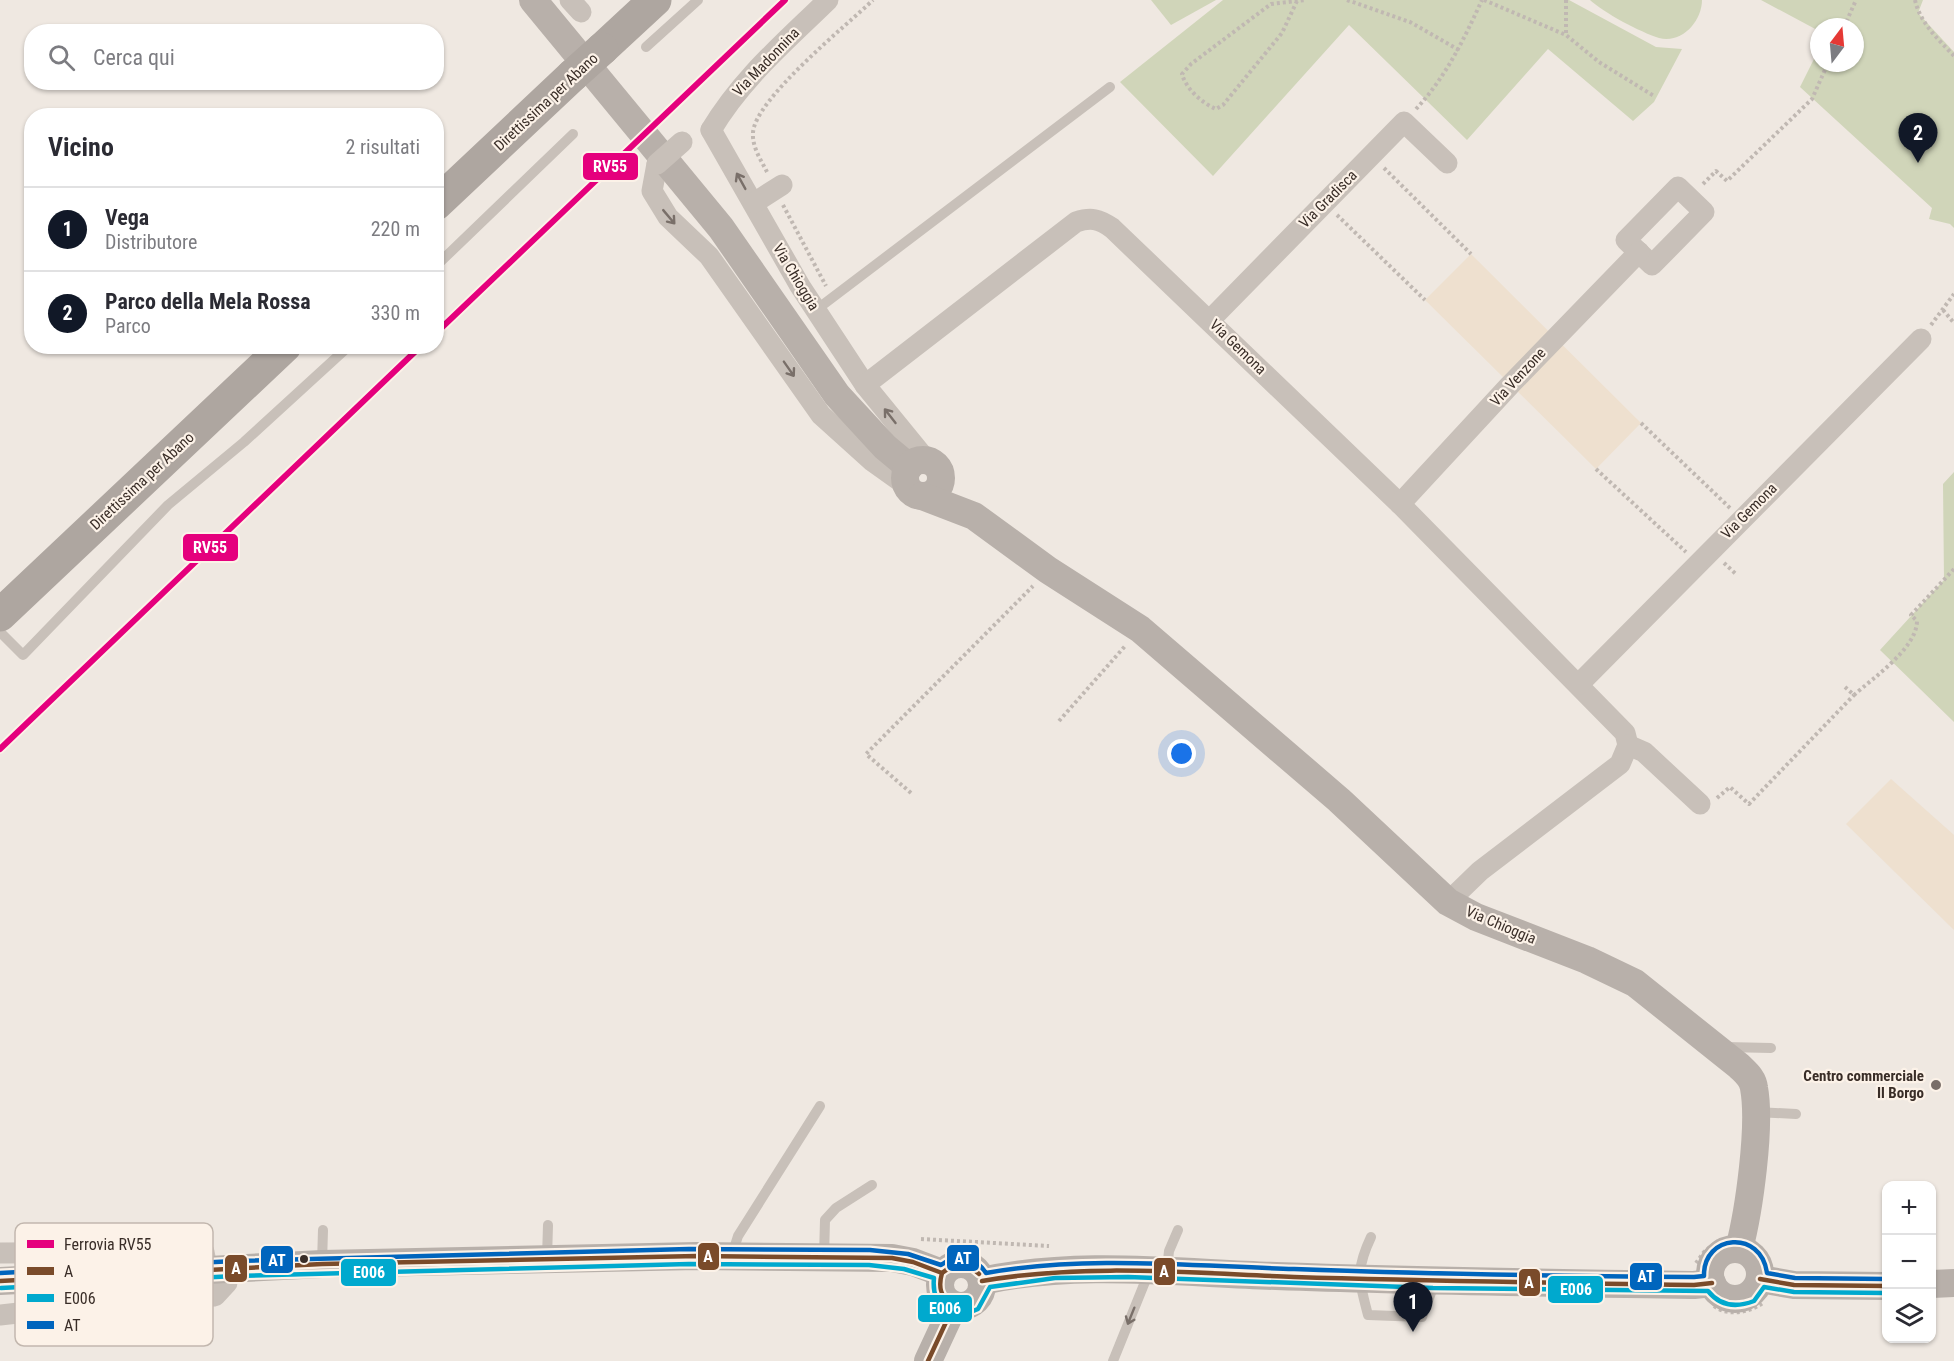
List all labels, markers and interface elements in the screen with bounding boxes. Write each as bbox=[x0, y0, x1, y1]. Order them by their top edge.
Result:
north arrow bbox=[1810, 18, 1864, 72]
search box bbox=[24, 24, 444, 90]
street label: Via Madonnina bbox=[729, 24, 803, 100]
icon: search bbox=[45, 41, 78, 74]
text: Cerca qui bbox=[93, 45, 175, 70]
street label: Direttissima per Abano bbox=[490, 49, 602, 155]
pin: 2 bbox=[1898, 114, 1938, 163]
text: Vicino bbox=[48, 132, 114, 162]
text: 2 risultati bbox=[345, 135, 420, 159]
line badge: RV55 bbox=[582, 152, 639, 181]
text: RV55 bbox=[593, 157, 627, 176]
street label: Via Gradisca bbox=[1295, 166, 1361, 232]
one-way arrow bbox=[735, 173, 747, 190]
text: Vega bbox=[105, 205, 149, 230]
one-way arrow bbox=[662, 208, 675, 224]
text: 1 bbox=[62, 217, 73, 241]
text: 220 m bbox=[371, 217, 420, 241]
text: Distributore bbox=[105, 230, 197, 254]
street label: Via Chioggia bbox=[769, 240, 823, 314]
text: Parco della Mela Rossa bbox=[105, 289, 311, 314]
text: 2 bbox=[62, 301, 73, 325]
text: 330 m bbox=[371, 301, 420, 325]
text: Parco bbox=[105, 314, 151, 338]
street label: Via Gemona bbox=[1206, 316, 1270, 378]
street label: Via Venzone bbox=[1486, 344, 1550, 410]
one-way arrow bbox=[783, 361, 795, 377]
one-way arrow bbox=[883, 409, 896, 425]
street label: Direttissima per Abano bbox=[86, 428, 198, 534]
street label: Via Gemona bbox=[1717, 479, 1781, 543]
line badge: RV55 bbox=[182, 533, 239, 562]
text: RV55 bbox=[193, 538, 227, 557]
your location bbox=[1167, 739, 1196, 768]
street label: Via Chioggia bbox=[1463, 902, 1539, 948]
place label: Centro commerciale Il Borgo bbox=[1803, 1067, 1924, 1102]
marker: Centro commerciale Il Borgo bbox=[1929, 1078, 1943, 1092]
map controls bbox=[1882, 1181, 1936, 1343]
button: + bbox=[1882, 1181, 1936, 1235]
legend bbox=[15, 1223, 213, 1346]
text: Ferrovia RV55 bbox=[64, 1235, 152, 1254]
button: − bbox=[1882, 1235, 1936, 1289]
line badge: A bbox=[697, 1242, 720, 1271]
line badge: AT bbox=[946, 1244, 980, 1272]
line badge: AT bbox=[260, 1245, 294, 1274]
text: A bbox=[703, 1247, 713, 1266]
text: AT bbox=[954, 1249, 972, 1268]
text: AT bbox=[268, 1251, 286, 1270]
unlabelled marker bbox=[298, 1253, 310, 1265]
line badge: A bbox=[224, 1254, 248, 1283]
line badge: A bbox=[1153, 1257, 1176, 1286]
line badge: E006 bbox=[340, 1258, 397, 1287]
text: A bbox=[231, 1259, 241, 1278]
text: A bbox=[64, 1262, 73, 1281]
text: A bbox=[1159, 1262, 1169, 1281]
line badge: AT bbox=[1629, 1262, 1663, 1291]
text: E006 bbox=[353, 1263, 385, 1282]
text: AT bbox=[1637, 1267, 1655, 1286]
line badge: A bbox=[1518, 1268, 1541, 1297]
text: A bbox=[1524, 1273, 1534, 1292]
line badge: E006 bbox=[1547, 1275, 1604, 1304]
text: E006 bbox=[1560, 1280, 1592, 1299]
pin: 1 bbox=[1394, 1282, 1432, 1332]
text: E006 bbox=[64, 1289, 96, 1308]
button: layers bbox=[1882, 1289, 1936, 1343]
line badge: E006 bbox=[917, 1294, 973, 1323]
text: E006 bbox=[929, 1299, 961, 1318]
one-way arrow bbox=[1125, 1307, 1136, 1325]
text: AT bbox=[64, 1316, 81, 1335]

